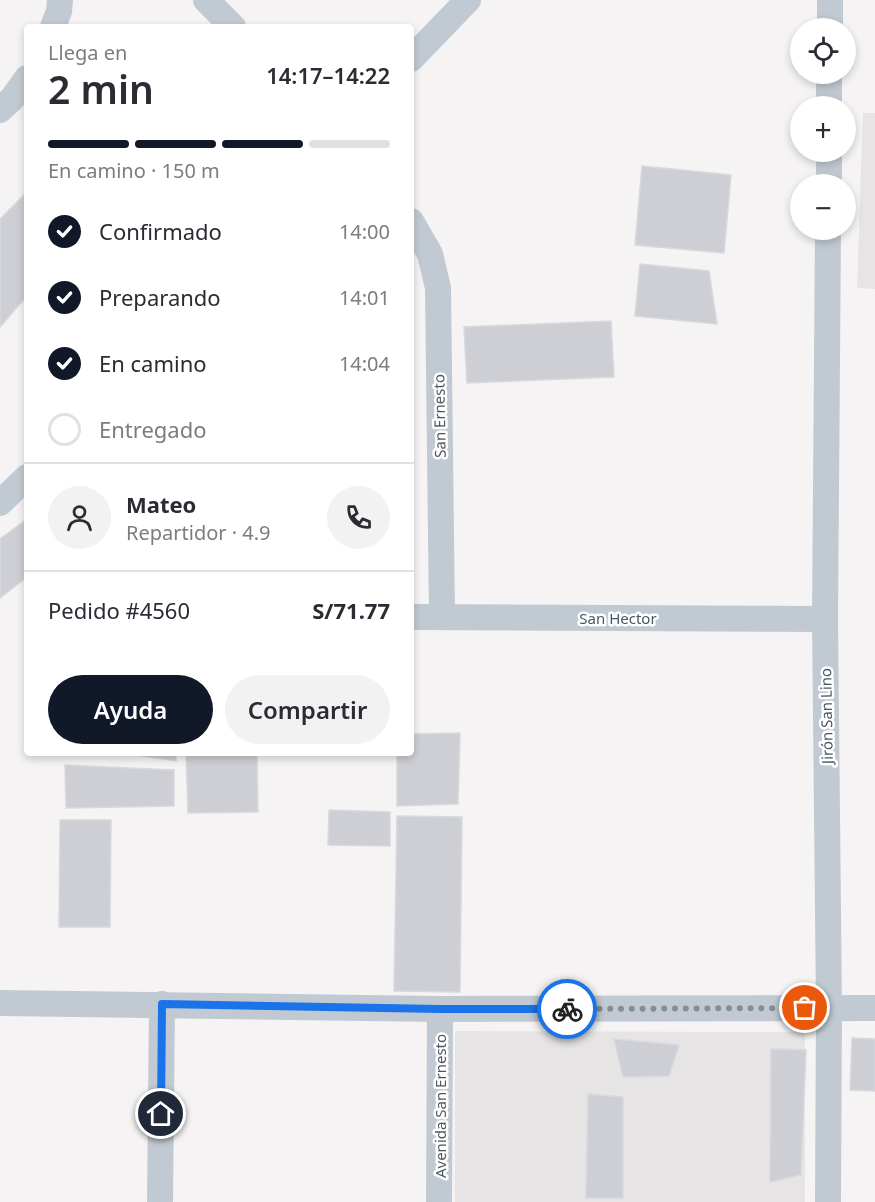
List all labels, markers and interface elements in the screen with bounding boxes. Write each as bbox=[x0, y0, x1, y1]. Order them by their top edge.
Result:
map controls bbox=[790, 18, 856, 240]
button: locate bbox=[790, 18, 856, 84]
text: Llega en bbox=[48, 39, 127, 66]
text: 14:17–14:22 bbox=[266, 60, 390, 90]
text: 2 min bbox=[48, 62, 154, 115]
button: + bbox=[790, 96, 856, 162]
text: En camino · 150 m bbox=[48, 157, 220, 184]
button: − bbox=[790, 174, 856, 240]
icon: check bbox=[48, 215, 81, 248]
text: Confirmado bbox=[99, 216, 222, 246]
text: 14:00 bbox=[339, 218, 390, 245]
icon: check bbox=[48, 281, 81, 314]
text: Preparando bbox=[99, 282, 221, 312]
text: 14:01 bbox=[339, 284, 390, 311]
icon: check bbox=[48, 347, 81, 380]
text: En camino bbox=[99, 348, 207, 378]
text: 14:04 bbox=[339, 350, 390, 377]
street label: San Ernesto bbox=[428, 374, 450, 458]
text: Entregado bbox=[99, 414, 207, 444]
button: person bbox=[48, 486, 111, 549]
button: phone bbox=[327, 486, 390, 549]
text: Mateo bbox=[126, 489, 196, 519]
text: Repartidor · 4.9 bbox=[126, 519, 271, 546]
text: Pedido #4560 bbox=[48, 595, 190, 625]
text: S/71.77 bbox=[312, 595, 390, 625]
street label: San Hector bbox=[579, 608, 657, 628]
street label: Jirón San Lino bbox=[815, 668, 837, 766]
button: Ayuda bbox=[48, 675, 213, 744]
button: Compartir bbox=[225, 675, 390, 744]
courier bbox=[537, 979, 597, 1039]
pin bbox=[779, 982, 830, 1033]
icon: bag bbox=[788, 991, 821, 1024]
icon: bike bbox=[551, 993, 584, 1026]
street label: Avenida San Ernesto bbox=[430, 1034, 450, 1178]
pin bbox=[135, 1088, 186, 1139]
icon: home bbox=[144, 1097, 177, 1130]

